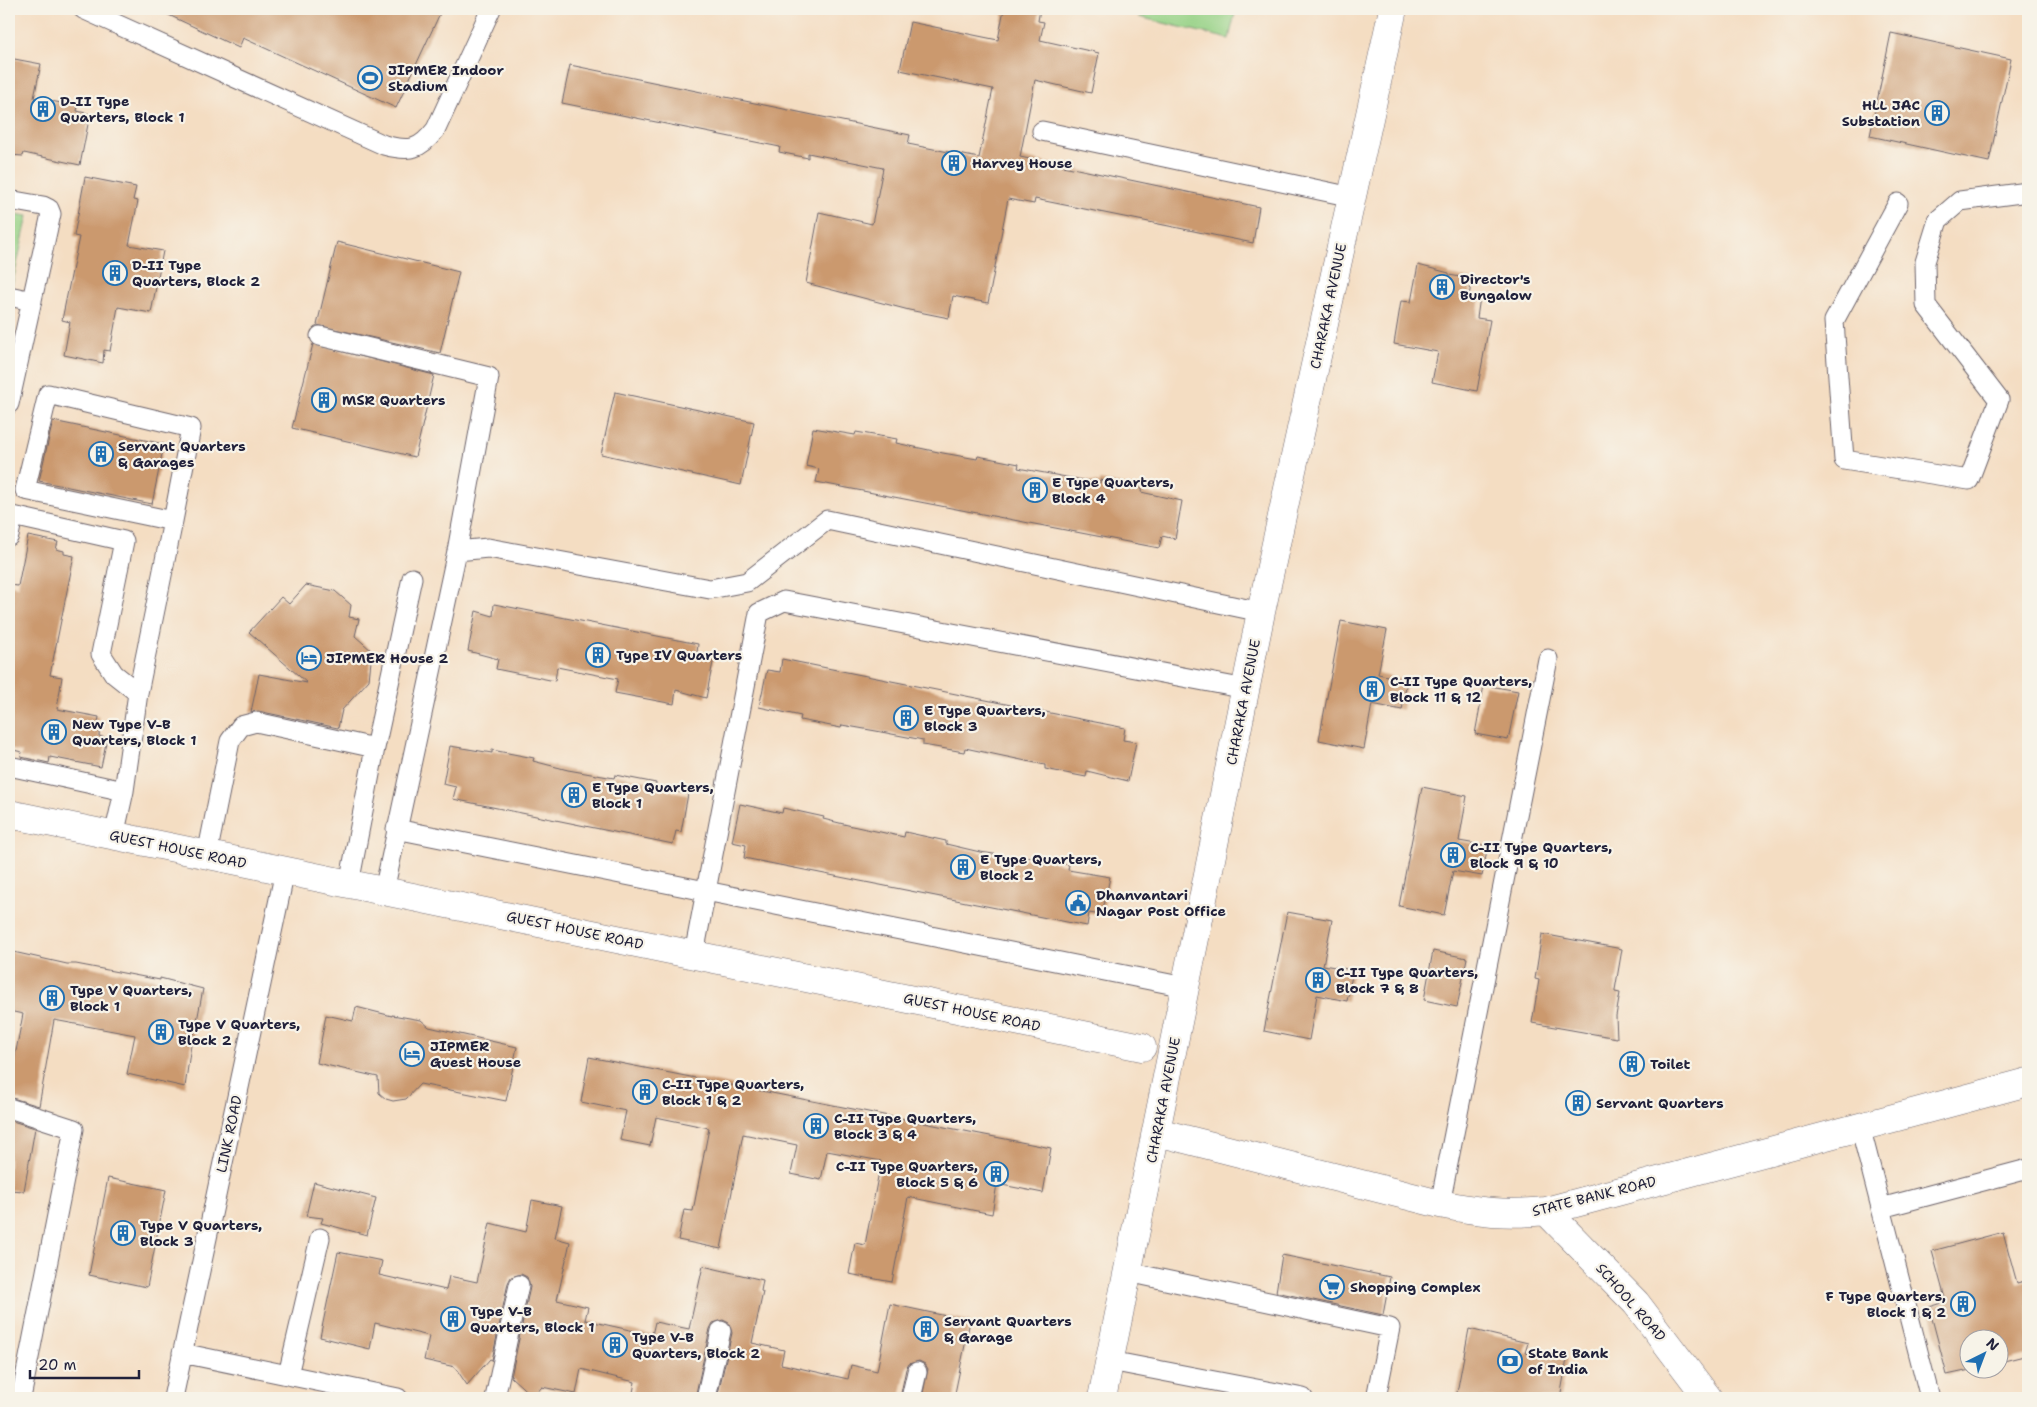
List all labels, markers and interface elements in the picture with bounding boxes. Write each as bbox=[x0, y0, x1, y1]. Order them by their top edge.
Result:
place label: JIPMER Indoor Stadium bbox=[388, 61, 504, 95]
sports icon: JIPMER Indoor Stadium bbox=[357, 65, 383, 91]
place label: D-II Type Quarters, Block 1 bbox=[60, 92, 185, 126]
building icon: D-II Type Quarters, Block 1 bbox=[30, 96, 56, 122]
place label: HLL JAC Substation bbox=[1842, 96, 1920, 130]
building icon: HLL JAC Substation bbox=[1924, 100, 1950, 126]
building icon: Harvey House bbox=[941, 150, 967, 176]
place label: Harvey House bbox=[972, 154, 1072, 172]
street label: CHARAKA AVENUE bbox=[1306, 241, 1350, 370]
place label: D-II Type Quarters, Block 2 bbox=[132, 256, 260, 290]
building icon: D-II Type Quarters, Block 2 bbox=[102, 260, 128, 286]
place label: Director's Bungalow bbox=[1460, 270, 1532, 304]
building icon: Director's Bungalow bbox=[1429, 274, 1455, 300]
building icon: MSR Quarters bbox=[311, 387, 337, 413]
place label: MSR Quarters bbox=[342, 391, 445, 409]
place label: Servant Quarters & Garages bbox=[118, 437, 246, 471]
building icon: Servant Quarters & Garages bbox=[88, 441, 114, 467]
place label: E Type Quarters, Block 4 bbox=[1052, 473, 1174, 507]
building icon: E Type Quarters, Block 4 bbox=[1022, 477, 1048, 503]
street label: CHARAKA AVENUE bbox=[1222, 637, 1264, 767]
building icon: Type IV Quarters bbox=[585, 642, 611, 668]
hotel icon: JIPMER House 2 bbox=[296, 645, 322, 671]
place label: Type IV Quarters bbox=[616, 646, 742, 664]
place label: JIPMER House 2 bbox=[326, 649, 449, 667]
place label: C-II Type Quarters, Block 11 & 12 bbox=[1390, 672, 1532, 706]
building icon: C-II Type Quarters, Block 11 & 12 bbox=[1359, 676, 1385, 702]
place label: E Type Quarters, Block 3 bbox=[924, 701, 1046, 735]
building icon: E Type Quarters, Block 3 bbox=[893, 705, 919, 731]
place label: New Type V-B Quarters, Block 1 bbox=[72, 715, 197, 749]
building icon: New Type V-B Quarters, Block 1 bbox=[41, 719, 67, 745]
place label: E Type Quarters, Block 1 bbox=[592, 778, 714, 812]
building icon: E Type Quarters, Block 1 bbox=[561, 782, 587, 808]
street label: GUEST HOUSE ROAD bbox=[108, 826, 248, 872]
place label: C-II Type Quarters, Block 9 & 10 bbox=[1470, 838, 1612, 872]
building icon: C-II Type Quarters, Block 9 & 10 bbox=[1440, 842, 1466, 868]
place label: E Type Quarters, Block 2 bbox=[980, 850, 1102, 884]
building icon: E Type Quarters, Block 2 bbox=[950, 854, 976, 880]
place label: Dhanvantari Nagar Post Office bbox=[1096, 886, 1226, 920]
public building icon: Dhanvantari Nagar Post Office bbox=[1065, 890, 1091, 916]
street label: GUEST HOUSE ROAD bbox=[505, 907, 645, 953]
place label: C-II Type Quarters, Block 7 & 8 bbox=[1336, 963, 1478, 997]
building icon: C-II Type Quarters, Block 7 & 8 bbox=[1305, 967, 1331, 993]
place label: Type V Quarters, Block 1 bbox=[70, 981, 192, 1015]
building icon: Type V Quarters, Block 1 bbox=[39, 985, 65, 1011]
street label: GUEST HOUSE ROAD bbox=[902, 989, 1042, 1035]
place label: Type V Quarters, Block 2 bbox=[178, 1015, 300, 1049]
building icon: Type V Quarters, Block 2 bbox=[148, 1019, 174, 1045]
street label: CHARAKA AVENUE bbox=[1142, 1035, 1184, 1165]
place label: JIPMER Guest House bbox=[430, 1037, 521, 1071]
hotel icon: JIPMER Guest House bbox=[399, 1041, 425, 1067]
building icon: Toilet bbox=[1619, 1051, 1645, 1077]
place label: Toilet bbox=[1650, 1055, 1691, 1073]
place label: C-II Type Quarters, Block 1 & 2 bbox=[662, 1075, 804, 1109]
building icon: C-II Type Quarters, Block 1 & 2 bbox=[632, 1079, 658, 1105]
building icon: Servant Quarters bbox=[1565, 1090, 1591, 1116]
street label: LINK ROAD bbox=[212, 1094, 246, 1174]
place label: Servant Quarters bbox=[1596, 1094, 1724, 1112]
place label: C-II Type Quarters, Block 3 & 4 bbox=[834, 1109, 976, 1143]
building icon: C-II Type Quarters, Block 3 & 4 bbox=[803, 1113, 829, 1139]
place label: C-II Type Quarters, Block 5 & 6 bbox=[836, 1157, 978, 1191]
building icon: C-II Type Quarters, Block 5 & 6 bbox=[983, 1161, 1009, 1187]
street label: STATE BANK ROAD bbox=[1530, 1172, 1658, 1220]
place label: Type V Quarters, Block 3 bbox=[140, 1216, 262, 1250]
building icon: Type V Quarters, Block 3 bbox=[110, 1220, 136, 1246]
street label: SCHOOL ROAD bbox=[1592, 1259, 1670, 1345]
supermarket icon: Shopping Complex bbox=[1319, 1274, 1345, 1300]
place label: Shopping Complex bbox=[1350, 1278, 1480, 1296]
place label: F Type Quarters, Block 1 & 2 bbox=[1825, 1287, 1946, 1321]
building icon: F Type Quarters, Block 1 & 2 bbox=[1950, 1291, 1976, 1317]
place label: Type V-B Quarters, Block 1 bbox=[470, 1302, 595, 1336]
building icon: Type V-B Quarters, Block 1 bbox=[440, 1306, 466, 1332]
place label: Servant Quarters & Garage bbox=[944, 1312, 1072, 1346]
building icon: Servant Quarters & Garage bbox=[913, 1316, 939, 1342]
place label: Type V-B Quarters, Block 2 bbox=[632, 1328, 760, 1362]
north arrow bbox=[1960, 1330, 2010, 1380]
building icon: Type V-B Quarters, Block 2 bbox=[602, 1332, 628, 1358]
text: N bbox=[1983, 1334, 2003, 1355]
place label: State Bank of India bbox=[1528, 1344, 1609, 1378]
scale bar bbox=[30, 1347, 139, 1379]
bank icon: State Bank of India bbox=[1497, 1348, 1523, 1374]
text: 20 m bbox=[38, 1355, 77, 1375]

